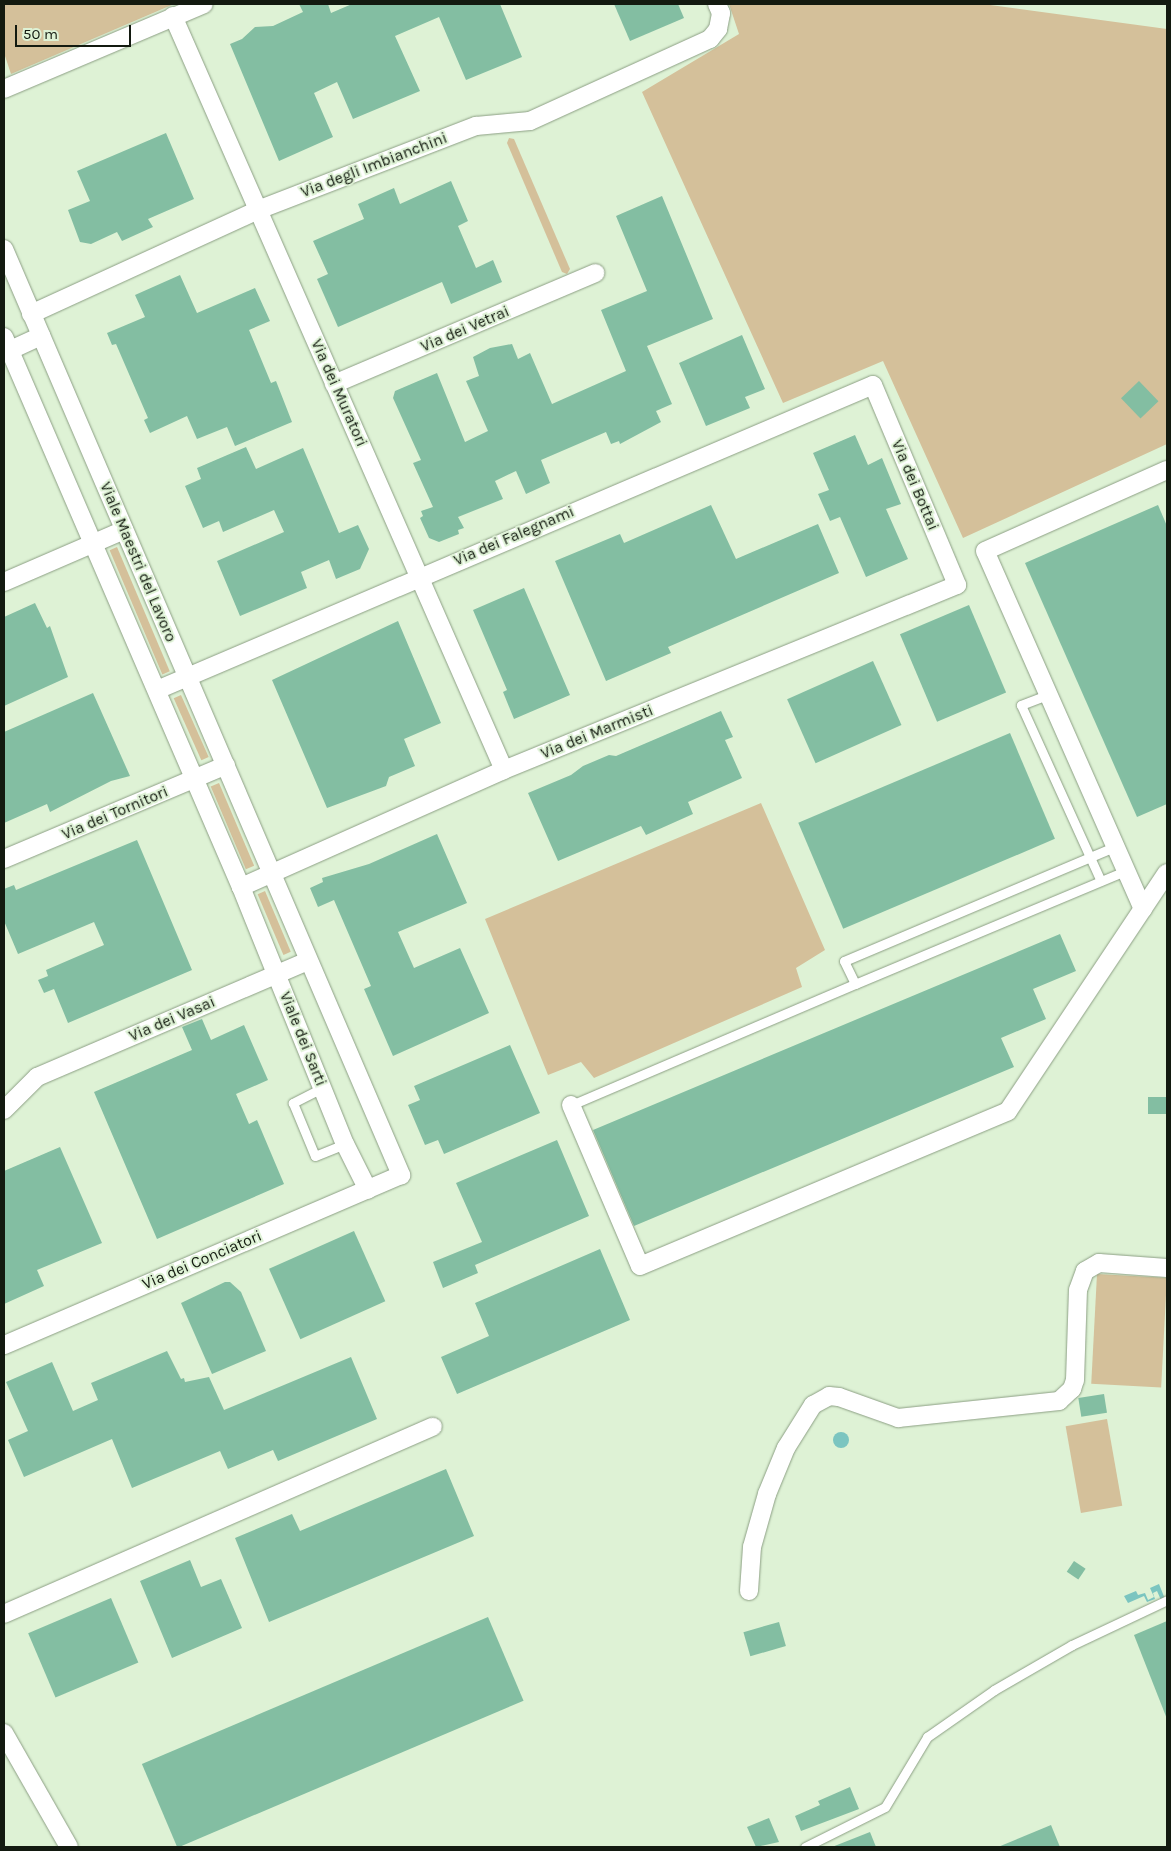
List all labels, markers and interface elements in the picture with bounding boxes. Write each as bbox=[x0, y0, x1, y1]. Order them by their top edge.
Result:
scale bar bbox=[18, 15, 134, 47]
text: 50 m bbox=[23, 25, 58, 43]
street label: Via degli Imbianchini bbox=[298, 128, 450, 202]
street label: Via dei Vetrai bbox=[418, 302, 512, 356]
street label: Via dei Muratori bbox=[307, 336, 371, 450]
street label: Via dei Bottai bbox=[887, 437, 943, 533]
street label: Viale Maestri del Lavoro bbox=[96, 479, 180, 645]
street label: Via dei Falegnami bbox=[451, 502, 577, 570]
street label: Via dei Marmisti bbox=[538, 701, 656, 763]
street label: Via dei Tornitori bbox=[59, 782, 171, 844]
street label: Viale dei Sarti bbox=[275, 989, 331, 1089]
street label: Via dei Vasai bbox=[126, 992, 218, 1046]
street label: Via dei Conciatori bbox=[139, 1226, 265, 1294]

